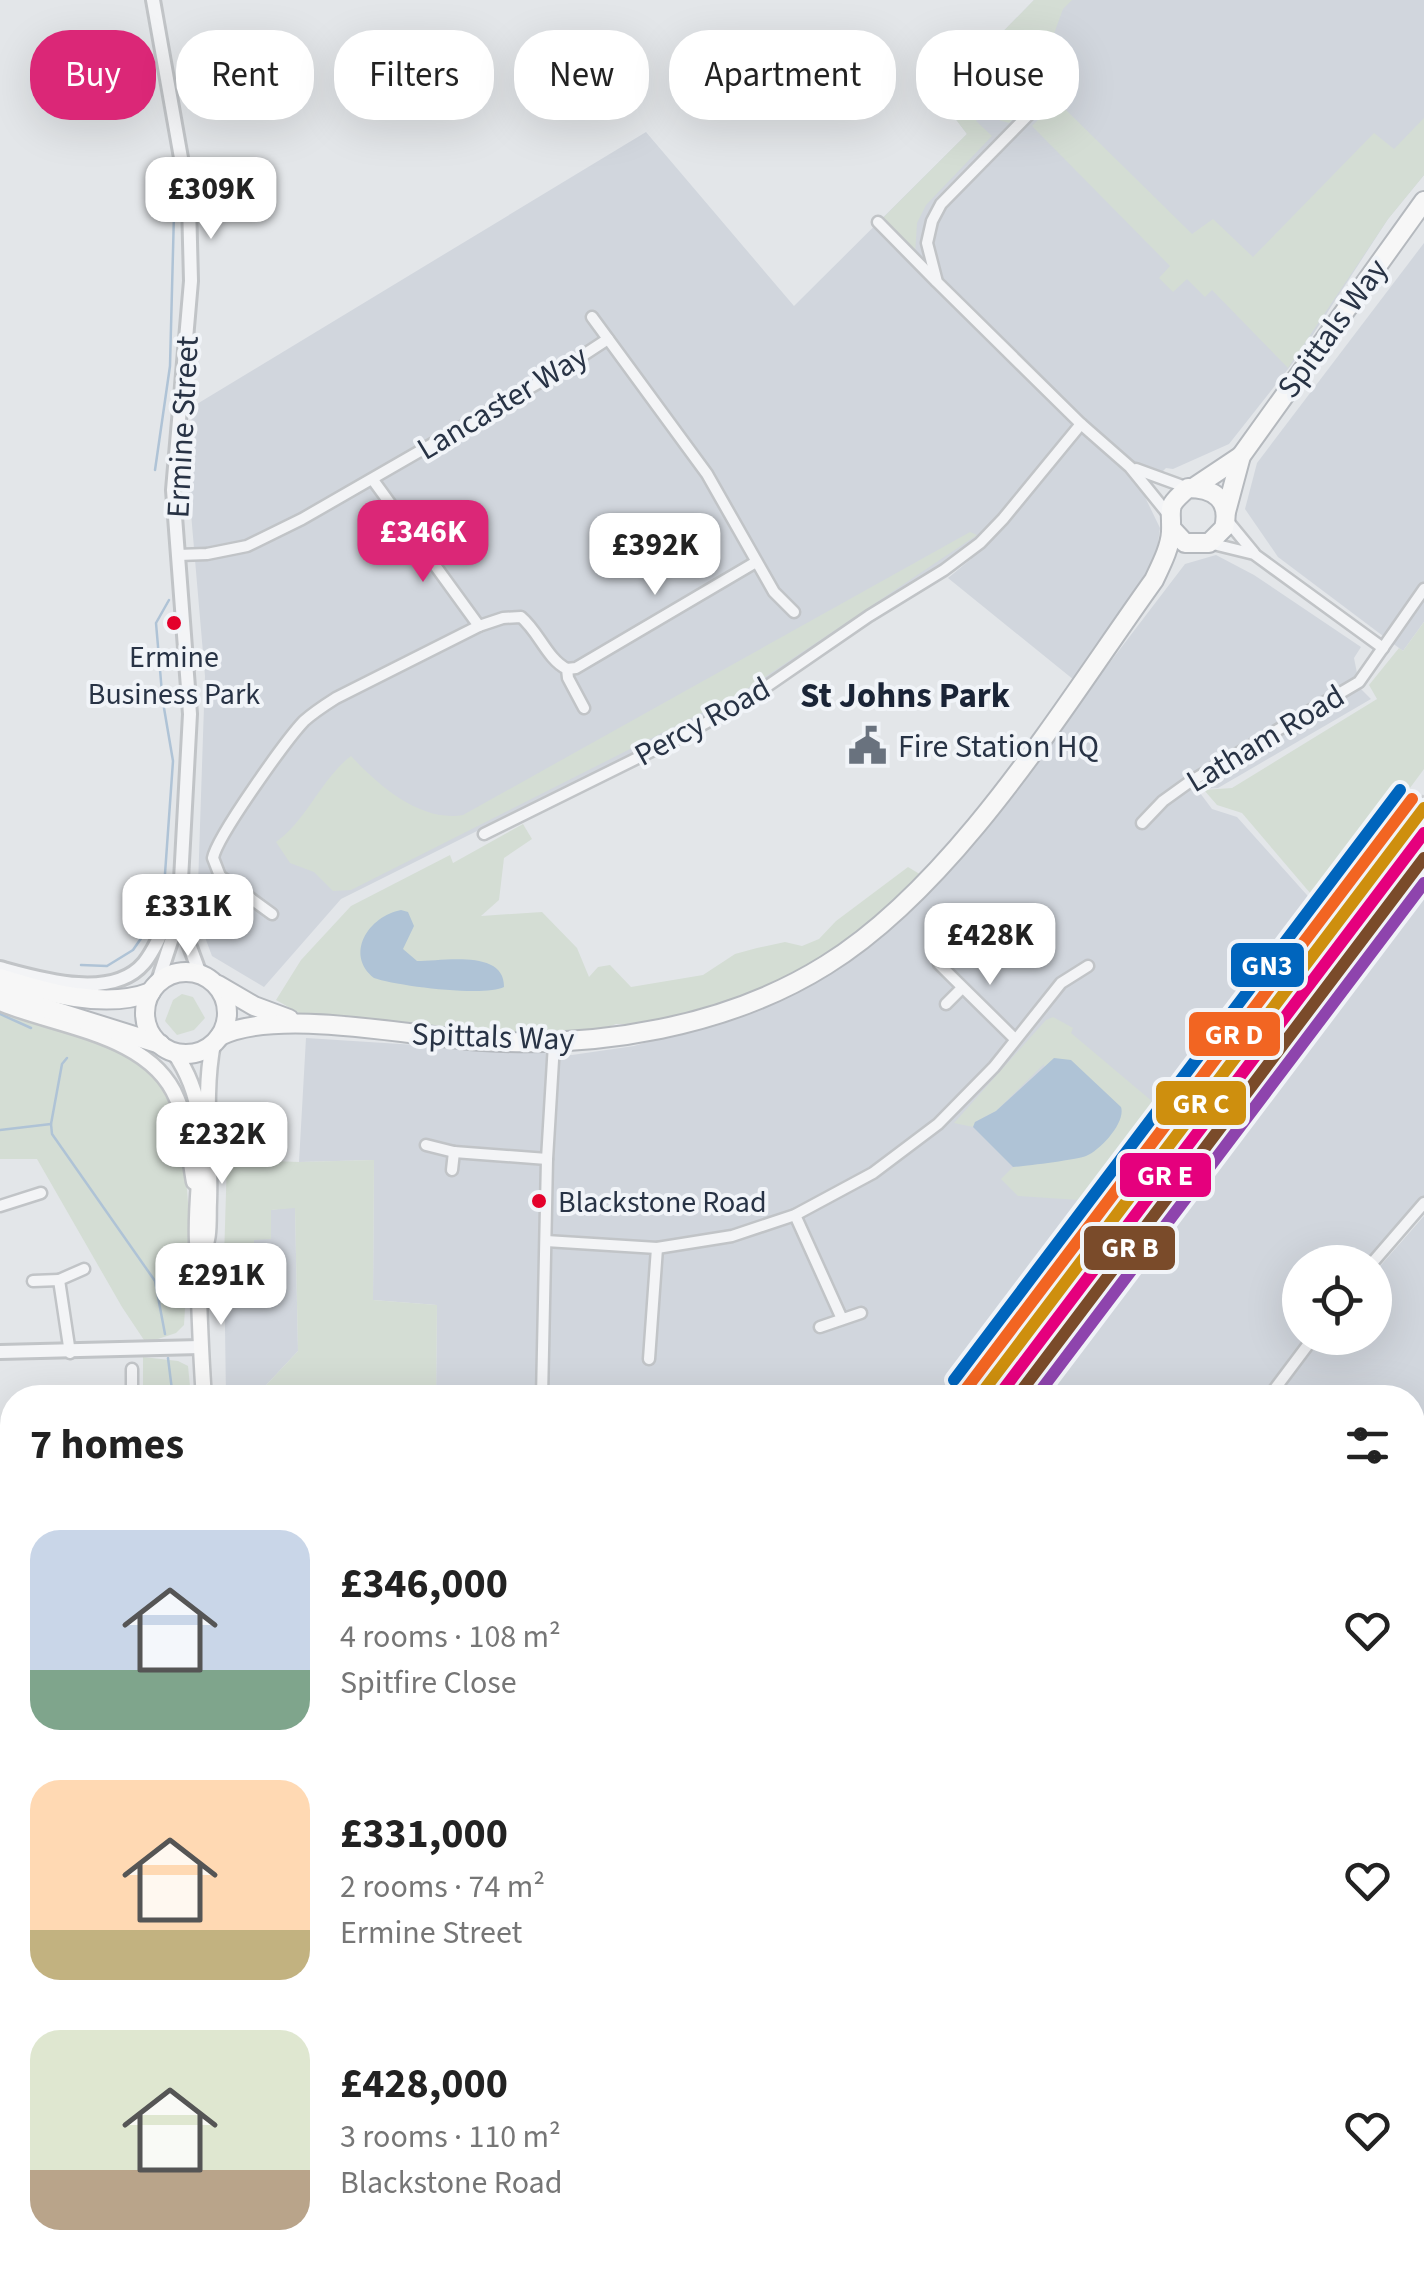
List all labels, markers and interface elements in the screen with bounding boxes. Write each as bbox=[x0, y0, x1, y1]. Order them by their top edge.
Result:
chip: Buy bbox=[30, 30, 156, 120]
chip: Rent bbox=[176, 30, 314, 120]
chip: Filters bbox=[334, 30, 494, 120]
chip: New bbox=[514, 30, 649, 120]
chip: Apartment bbox=[669, 30, 896, 120]
chip: House bbox=[916, 30, 1079, 120]
pin: £309K bbox=[141, 157, 281, 242]
text: £309K bbox=[167, 166, 255, 212]
street label: Spittals Way bbox=[1266, 249, 1399, 408]
street label: Lancaster Way bbox=[408, 334, 597, 472]
street label: Ermine Street bbox=[155, 335, 211, 519]
pin: £346K bbox=[353, 500, 493, 585]
text: £346K bbox=[379, 509, 467, 555]
pin: £392K bbox=[585, 513, 725, 598]
text: £392K bbox=[611, 522, 699, 568]
marker: Ermine Business Park bbox=[164, 613, 184, 633]
place label: Ermine Business Park bbox=[88, 636, 260, 716]
street label: Percy Road bbox=[626, 666, 779, 778]
district label: St Johns Park bbox=[800, 671, 1010, 721]
street label: Latham Road bbox=[1178, 674, 1353, 804]
place label: Fire Station HQ bbox=[898, 724, 1099, 770]
public building icon: Fire Station HQ bbox=[847, 725, 889, 767]
pin: £331K bbox=[118, 874, 258, 959]
text: £331K bbox=[144, 883, 232, 929]
pin: £428K bbox=[920, 903, 1060, 988]
text: £428K bbox=[946, 912, 1034, 958]
line badge: GN3 bbox=[1229, 941, 1306, 989]
text: GN3 bbox=[1241, 946, 1293, 986]
line badge: GR D bbox=[1187, 1010, 1282, 1058]
street label: Spittals Way bbox=[411, 1011, 575, 1063]
text: GR D bbox=[1205, 1015, 1263, 1055]
line badge: GR C bbox=[1154, 1079, 1248, 1127]
text: GR C bbox=[1173, 1084, 1229, 1124]
pin: £232K bbox=[152, 1102, 292, 1187]
text: £232K bbox=[178, 1111, 266, 1157]
line badge: GR E bbox=[1118, 1151, 1213, 1199]
text: GR E bbox=[1137, 1156, 1193, 1196]
place label: Blackstone Road bbox=[558, 1181, 767, 1224]
marker: Blackstone Road bbox=[529, 1191, 549, 1211]
line badge: GR B bbox=[1082, 1224, 1177, 1272]
text: GR B bbox=[1101, 1228, 1159, 1268]
pin: £291K bbox=[151, 1243, 291, 1328]
map controls bbox=[1282, 1245, 1392, 1355]
button: locate bbox=[1282, 1245, 1392, 1355]
text: £291K bbox=[177, 1252, 265, 1298]
text: 7 homes bbox=[30, 1415, 184, 1475]
icon: filters bbox=[1340, 1418, 1395, 1473]
text: £346,000 bbox=[340, 1554, 508, 1614]
icon: home bbox=[110, 1570, 230, 1690]
icon: heart bbox=[1340, 1603, 1395, 1658]
text: 4 rooms · 108 m² bbox=[340, 1614, 561, 1660]
text: Spitfire Close bbox=[340, 1660, 517, 1706]
text: £331,000 bbox=[340, 1804, 508, 1864]
icon: home bbox=[110, 1820, 230, 1940]
icon: heart bbox=[1340, 1853, 1395, 1908]
text: 2 rooms · 74 m² bbox=[340, 1864, 545, 1910]
text: Ermine Street bbox=[340, 1910, 522, 1956]
text: £428,000 bbox=[340, 2054, 508, 2114]
icon: home bbox=[110, 2070, 230, 2190]
icon: heart bbox=[1340, 2103, 1395, 2158]
text: 3 rooms · 110 m² bbox=[340, 2114, 561, 2160]
text: Blackstone Road bbox=[340, 2160, 562, 2206]

